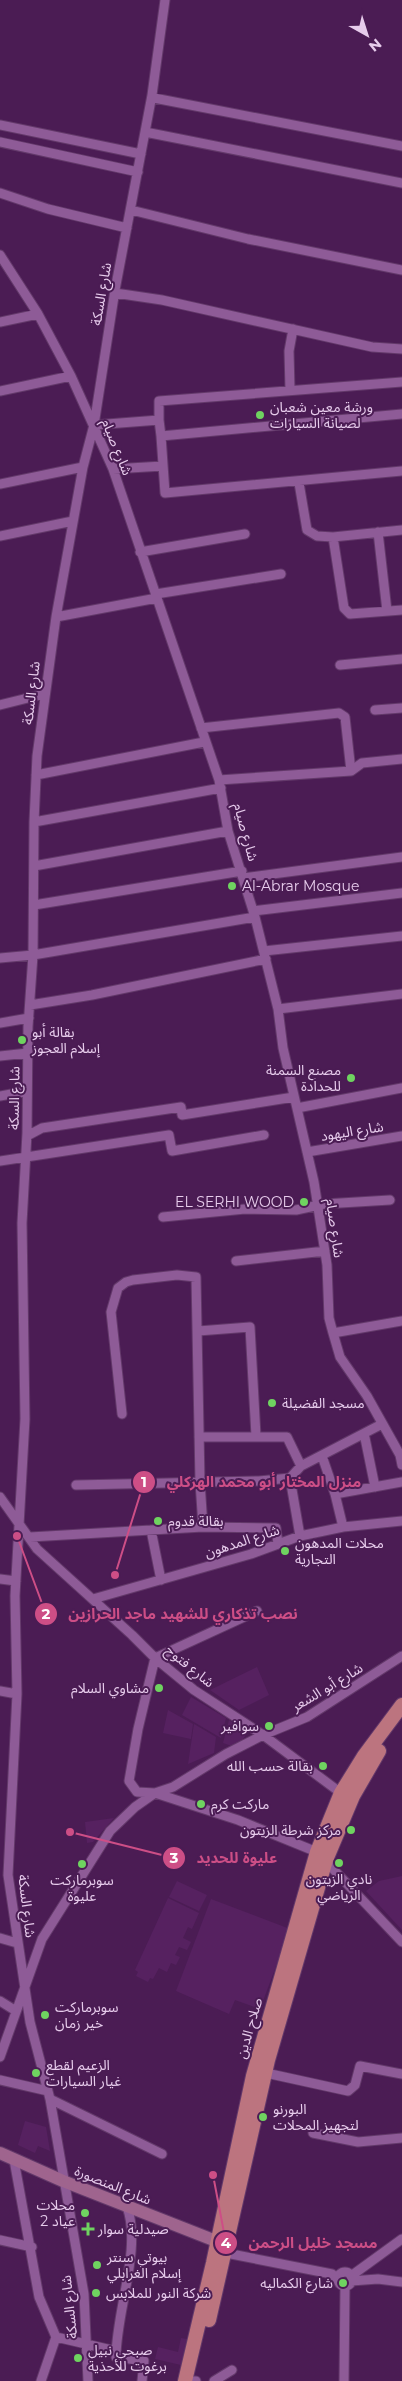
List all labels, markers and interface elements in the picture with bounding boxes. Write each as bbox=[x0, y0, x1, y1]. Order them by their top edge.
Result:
north arrow bbox=[342, 10, 392, 60]
text: N bbox=[365, 35, 385, 56]
street label: شارع السكة bbox=[87, 261, 117, 327]
place label: ورشة معين شعبان لصيانة السيارات bbox=[270, 398, 373, 432]
marker: ورشة معين شعبان لصيانة السيارات bbox=[254, 409, 266, 421]
street label: شارع صيام bbox=[96, 416, 137, 479]
street label: شارع السكة bbox=[18, 660, 46, 726]
street label: شارع صيام bbox=[228, 801, 262, 864]
place label: Al-Abrar Mosque bbox=[242, 877, 359, 895]
marker: Al-Abrar Mosque bbox=[226, 880, 238, 892]
place label: بقالة أبو إسلام العجوز bbox=[31, 1023, 101, 1059]
marker: بقالة أبو إسلام العجوز bbox=[16, 1034, 28, 1046]
place label: مصنع السمنة للحدادة bbox=[266, 1061, 341, 1095]
street label: شارع السكة bbox=[4, 1066, 26, 1130]
marker: مصنع السمنة للحدادة bbox=[345, 1072, 357, 1084]
street label: شارع اليهود bbox=[319, 1117, 385, 1147]
place label: EL SERHI WOOD bbox=[175, 1193, 294, 1211]
marker: EL SERHI WOOD bbox=[298, 1196, 310, 1208]
street label: شارع صيام bbox=[320, 1197, 348, 1259]
place label: مسجد الفضيلة bbox=[282, 1394, 365, 1412]
marker: مسجد الفضيلة bbox=[266, 1397, 278, 1409]
callout: منزل المختار أبو محمد الهركلي bbox=[132, 1467, 371, 1497]
text: 1 bbox=[141, 1472, 147, 1491]
text: منزل المختار أبو محمد الهركلي bbox=[167, 1472, 361, 1493]
place label: بقالة قدوم bbox=[168, 1512, 224, 1532]
marker: بقالة قدوم bbox=[152, 1515, 164, 1527]
street label: شارع المدهون bbox=[202, 1520, 282, 1563]
place label: محلات المدهون التجارية bbox=[295, 1534, 384, 1568]
marker: محلات المدهون التجارية bbox=[279, 1545, 291, 1557]
callout: نصب تذكاري للشهيد ماجد الحرازين bbox=[34, 1599, 308, 1629]
text: 2 bbox=[42, 1604, 51, 1623]
text: نصب تذكاري للشهيد ماجد الحرازين bbox=[68, 1604, 298, 1625]
street label: شارع فتوح bbox=[161, 1641, 218, 1693]
street label: شارع أبو الشعر bbox=[287, 1659, 367, 1718]
place label: مشاوي السلام bbox=[71, 1679, 149, 1699]
marker: مشاوي السلام bbox=[153, 1682, 165, 1694]
place label: سوافير bbox=[220, 1717, 259, 1735]
marker: سوافير bbox=[263, 1720, 275, 1732]
place label: بقالة حسب الله bbox=[227, 1757, 313, 1775]
marker: بقالة حسب الله bbox=[317, 1760, 329, 1772]
place label: ماركت كرم bbox=[211, 1795, 269, 1815]
marker: ماركت كرم bbox=[195, 1798, 207, 1810]
place label: مركز شرطة الزيتون bbox=[240, 1821, 341, 1839]
marker: مركز شرطة الزيتون bbox=[345, 1824, 357, 1836]
callout: عليوة للحديد bbox=[162, 1843, 287, 1873]
text: 3 bbox=[169, 1848, 179, 1867]
text: عليوة للحديد bbox=[197, 1848, 277, 1867]
marker: نادي الزيتون الرياضي bbox=[333, 1857, 345, 1869]
marker: سوبرماركت عليوة bbox=[76, 1858, 88, 1870]
place label: نادي الزيتون الرياضي bbox=[306, 1870, 372, 1906]
place label: سوبرماركت عليوة bbox=[50, 1871, 114, 1905]
street label: شارع السكة bbox=[12, 1873, 40, 1939]
street label: صلاح الدين bbox=[232, 1995, 268, 2061]
place label: سوبرماركت خير زمان bbox=[55, 1998, 118, 2032]
marker: سوبرماركت خير زمان bbox=[39, 2009, 51, 2021]
place label: الزعيم لقطع غيار السيارات bbox=[46, 2056, 121, 2090]
marker: الزعيم لقطع غيار السيارات bbox=[30, 2067, 42, 2079]
place label: البورنو لتجهيز المحلات bbox=[273, 2100, 359, 2134]
marker: البورنو لتجهيز المحلات bbox=[257, 2111, 269, 2123]
street label: شارع المنصورة bbox=[71, 2161, 154, 2210]
place label: محلات عياد 2 bbox=[36, 2196, 75, 2230]
marker: محلات عياد 2 bbox=[79, 2207, 91, 2219]
place label: صيدلية سوار bbox=[97, 2220, 169, 2238]
marker: صيدلية سوار bbox=[82, 2223, 94, 2235]
callout: مسجد خليل الرحمن bbox=[214, 2228, 388, 2258]
text: 4 bbox=[221, 2233, 232, 2252]
text: مسجد خليل الرحمن bbox=[248, 2233, 378, 2252]
place label: بيوتي سنتر إسلام الغرابلي bbox=[106, 2248, 182, 2284]
marker: بيوتي سنتر إسلام الغرابلي bbox=[91, 2259, 103, 2271]
street label: شارع السكة bbox=[57, 2274, 83, 2340]
place label: شارع الكماليه bbox=[260, 2274, 333, 2294]
marker: شارع الكماليه bbox=[337, 2277, 349, 2289]
place label: شركة النور للملابس bbox=[106, 2284, 211, 2302]
marker: شركة النور للملابس bbox=[90, 2287, 102, 2299]
place label: صبحي نبيل برغوت للأحذية bbox=[88, 2341, 167, 2375]
marker: صبحي نبيل برغوت للأحذية bbox=[72, 2352, 84, 2364]

